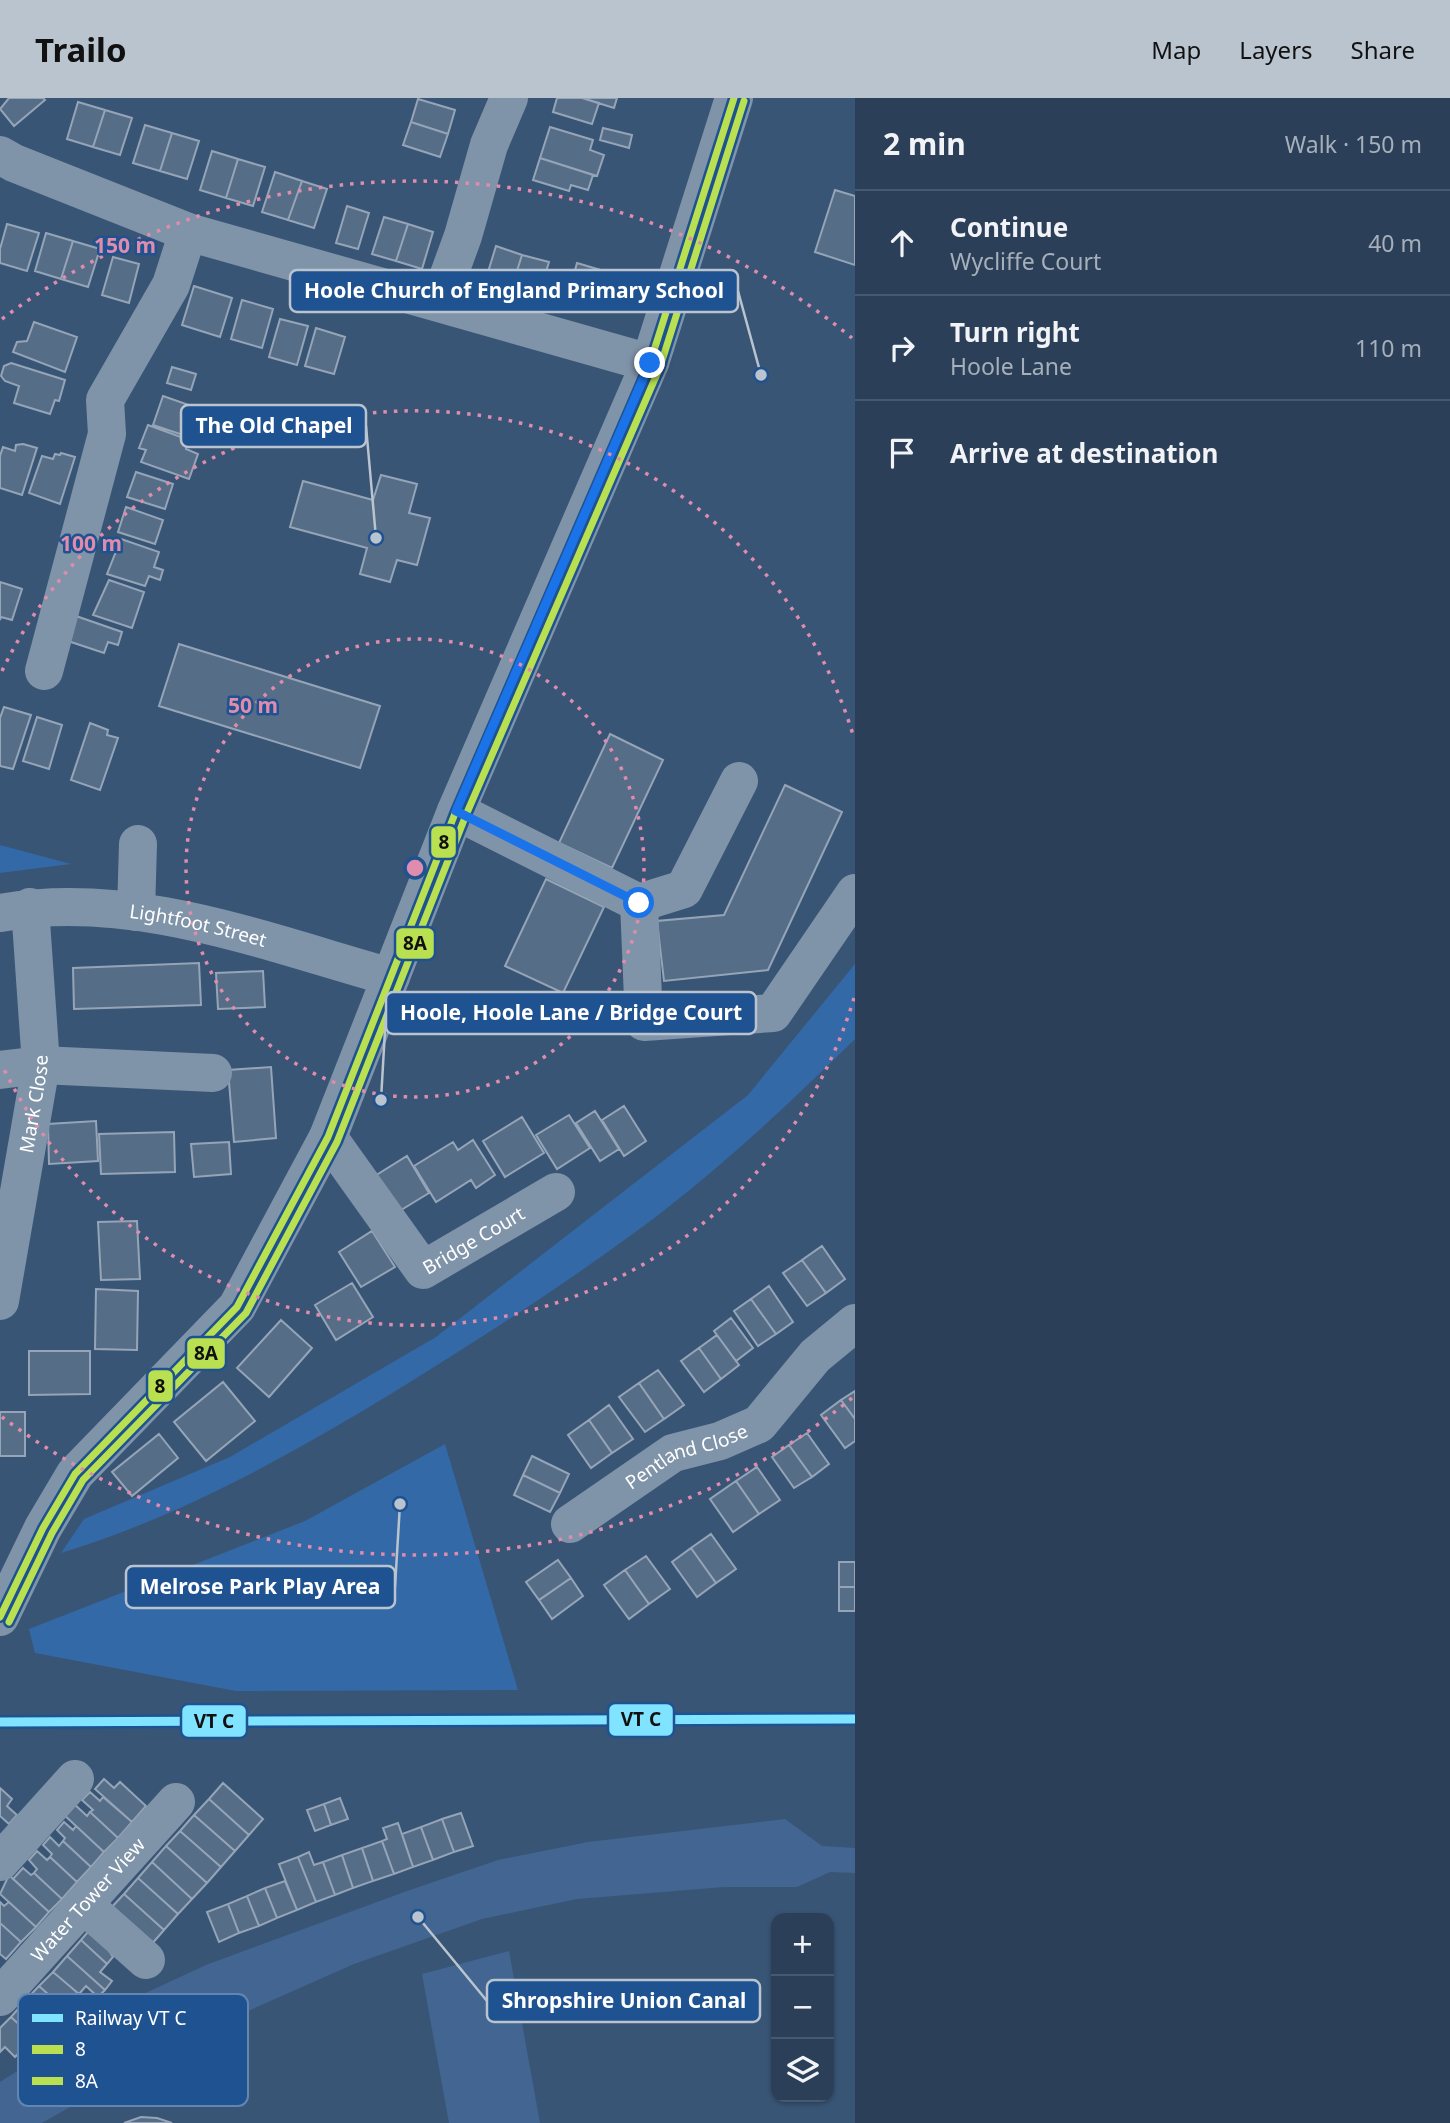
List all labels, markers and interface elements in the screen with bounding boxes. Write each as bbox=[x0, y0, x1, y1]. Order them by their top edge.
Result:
text: Trailo bbox=[35, 27, 127, 72]
text: Map bbox=[1151, 33, 1201, 66]
text: Layers bbox=[1239, 33, 1313, 66]
text: Share bbox=[1351, 33, 1415, 66]
text: 2 min bbox=[883, 123, 966, 164]
text: Walk · 150 m bbox=[1285, 128, 1422, 160]
text: Continue bbox=[950, 209, 1068, 245]
icon: ahead bbox=[883, 224, 921, 262]
text: 40 m bbox=[1368, 227, 1422, 259]
text: 150 m bbox=[94, 231, 156, 259]
text: Wycliffe Court bbox=[950, 245, 1101, 277]
callout: Hoole Church of England Primary School bbox=[290, 270, 738, 312]
text: Hoole Church of England Primary School bbox=[304, 276, 724, 304]
text: Turn right bbox=[950, 314, 1080, 350]
icon: right bbox=[883, 329, 921, 367]
text: 110 m bbox=[1355, 332, 1422, 364]
route end bbox=[634, 347, 665, 378]
text: Hoole Lane bbox=[950, 350, 1072, 382]
callout: The Old Chapel bbox=[181, 405, 366, 447]
text: The Old Chapel bbox=[195, 411, 353, 439]
icon: arrive bbox=[883, 434, 921, 472]
text: Arrive at destination bbox=[950, 435, 1219, 471]
text: 100 m bbox=[60, 529, 122, 557]
text: 50 m bbox=[228, 691, 278, 719]
line badge: 8 bbox=[430, 825, 457, 859]
text: 8 bbox=[439, 829, 450, 855]
centre of rings bbox=[403, 856, 427, 880]
route start bbox=[623, 887, 654, 918]
street label: Lightfoot Street bbox=[128, 898, 270, 953]
line badge: 8A bbox=[395, 927, 435, 960]
text: 8A bbox=[403, 930, 428, 956]
callout: Hoole, Hoole Lane / Bridge Court bbox=[386, 992, 756, 1034]
text: Hoole, Hoole Lane / Bridge Court bbox=[400, 998, 742, 1026]
street label: Mark Close bbox=[13, 1054, 54, 1155]
street label: Bridge Court bbox=[418, 1200, 529, 1280]
line badge: 8A bbox=[186, 1337, 226, 1370]
text: 8A bbox=[194, 1340, 219, 1366]
line badge: 8 bbox=[147, 1369, 174, 1403]
text: 8 bbox=[155, 1373, 166, 1399]
street label: Pentland Close bbox=[620, 1418, 752, 1495]
callout: Melrose Park Play Area bbox=[126, 1566, 395, 1608]
text: Melrose Park Play Area bbox=[140, 1572, 380, 1600]
line badge: VT C bbox=[608, 1703, 674, 1737]
line badge: VT C bbox=[181, 1704, 247, 1738]
text: VT C bbox=[621, 1706, 661, 1732]
text: VT C bbox=[194, 1708, 234, 1734]
street label: Water Tower View bbox=[25, 1832, 151, 1967]
map controls bbox=[771, 1913, 834, 2102]
button: + bbox=[771, 1913, 834, 1976]
button: − bbox=[771, 1976, 834, 2039]
callout: Shropshire Union Canal bbox=[487, 1980, 760, 2022]
text: Shropshire Union Canal bbox=[502, 1986, 746, 2014]
legend bbox=[18, 1994, 248, 2106]
text: Railway VT C bbox=[75, 2005, 186, 2031]
text: 8 bbox=[75, 2036, 86, 2062]
button: layers bbox=[771, 2039, 834, 2102]
text: 8A bbox=[75, 2068, 99, 2094]

